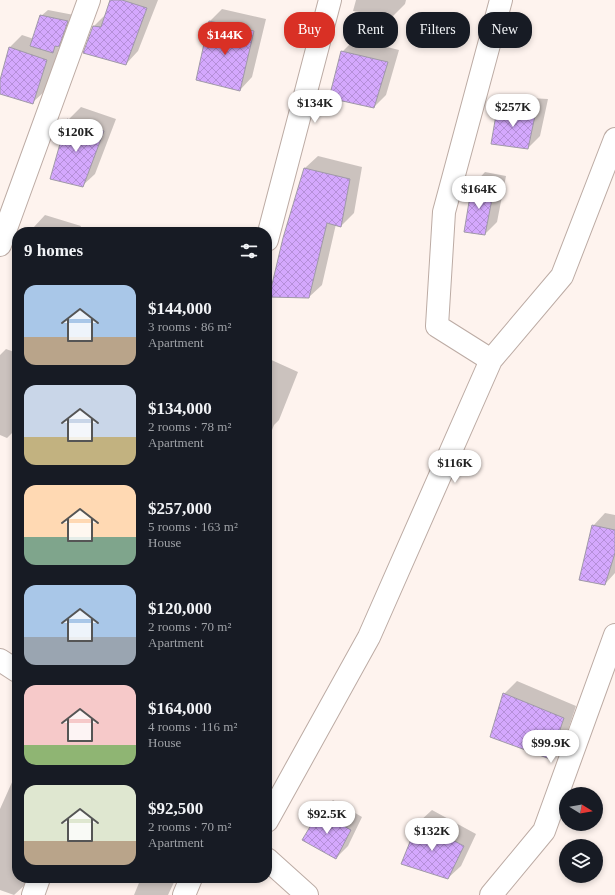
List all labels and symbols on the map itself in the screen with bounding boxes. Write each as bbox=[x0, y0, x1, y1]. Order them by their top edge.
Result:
pin: $144K bbox=[197, 22, 253, 56]
pin: $134K bbox=[287, 90, 343, 124]
pin: $257K bbox=[485, 94, 541, 128]
pin: $120K bbox=[48, 119, 104, 153]
pin: $164K bbox=[451, 176, 507, 210]
pin: $116K bbox=[427, 450, 483, 484]
pin: $99.9K bbox=[518, 730, 584, 764]
north arrow bbox=[559, 787, 603, 831]
pin: $92.5K bbox=[294, 801, 360, 835]
pin: $132K bbox=[404, 818, 460, 852]

